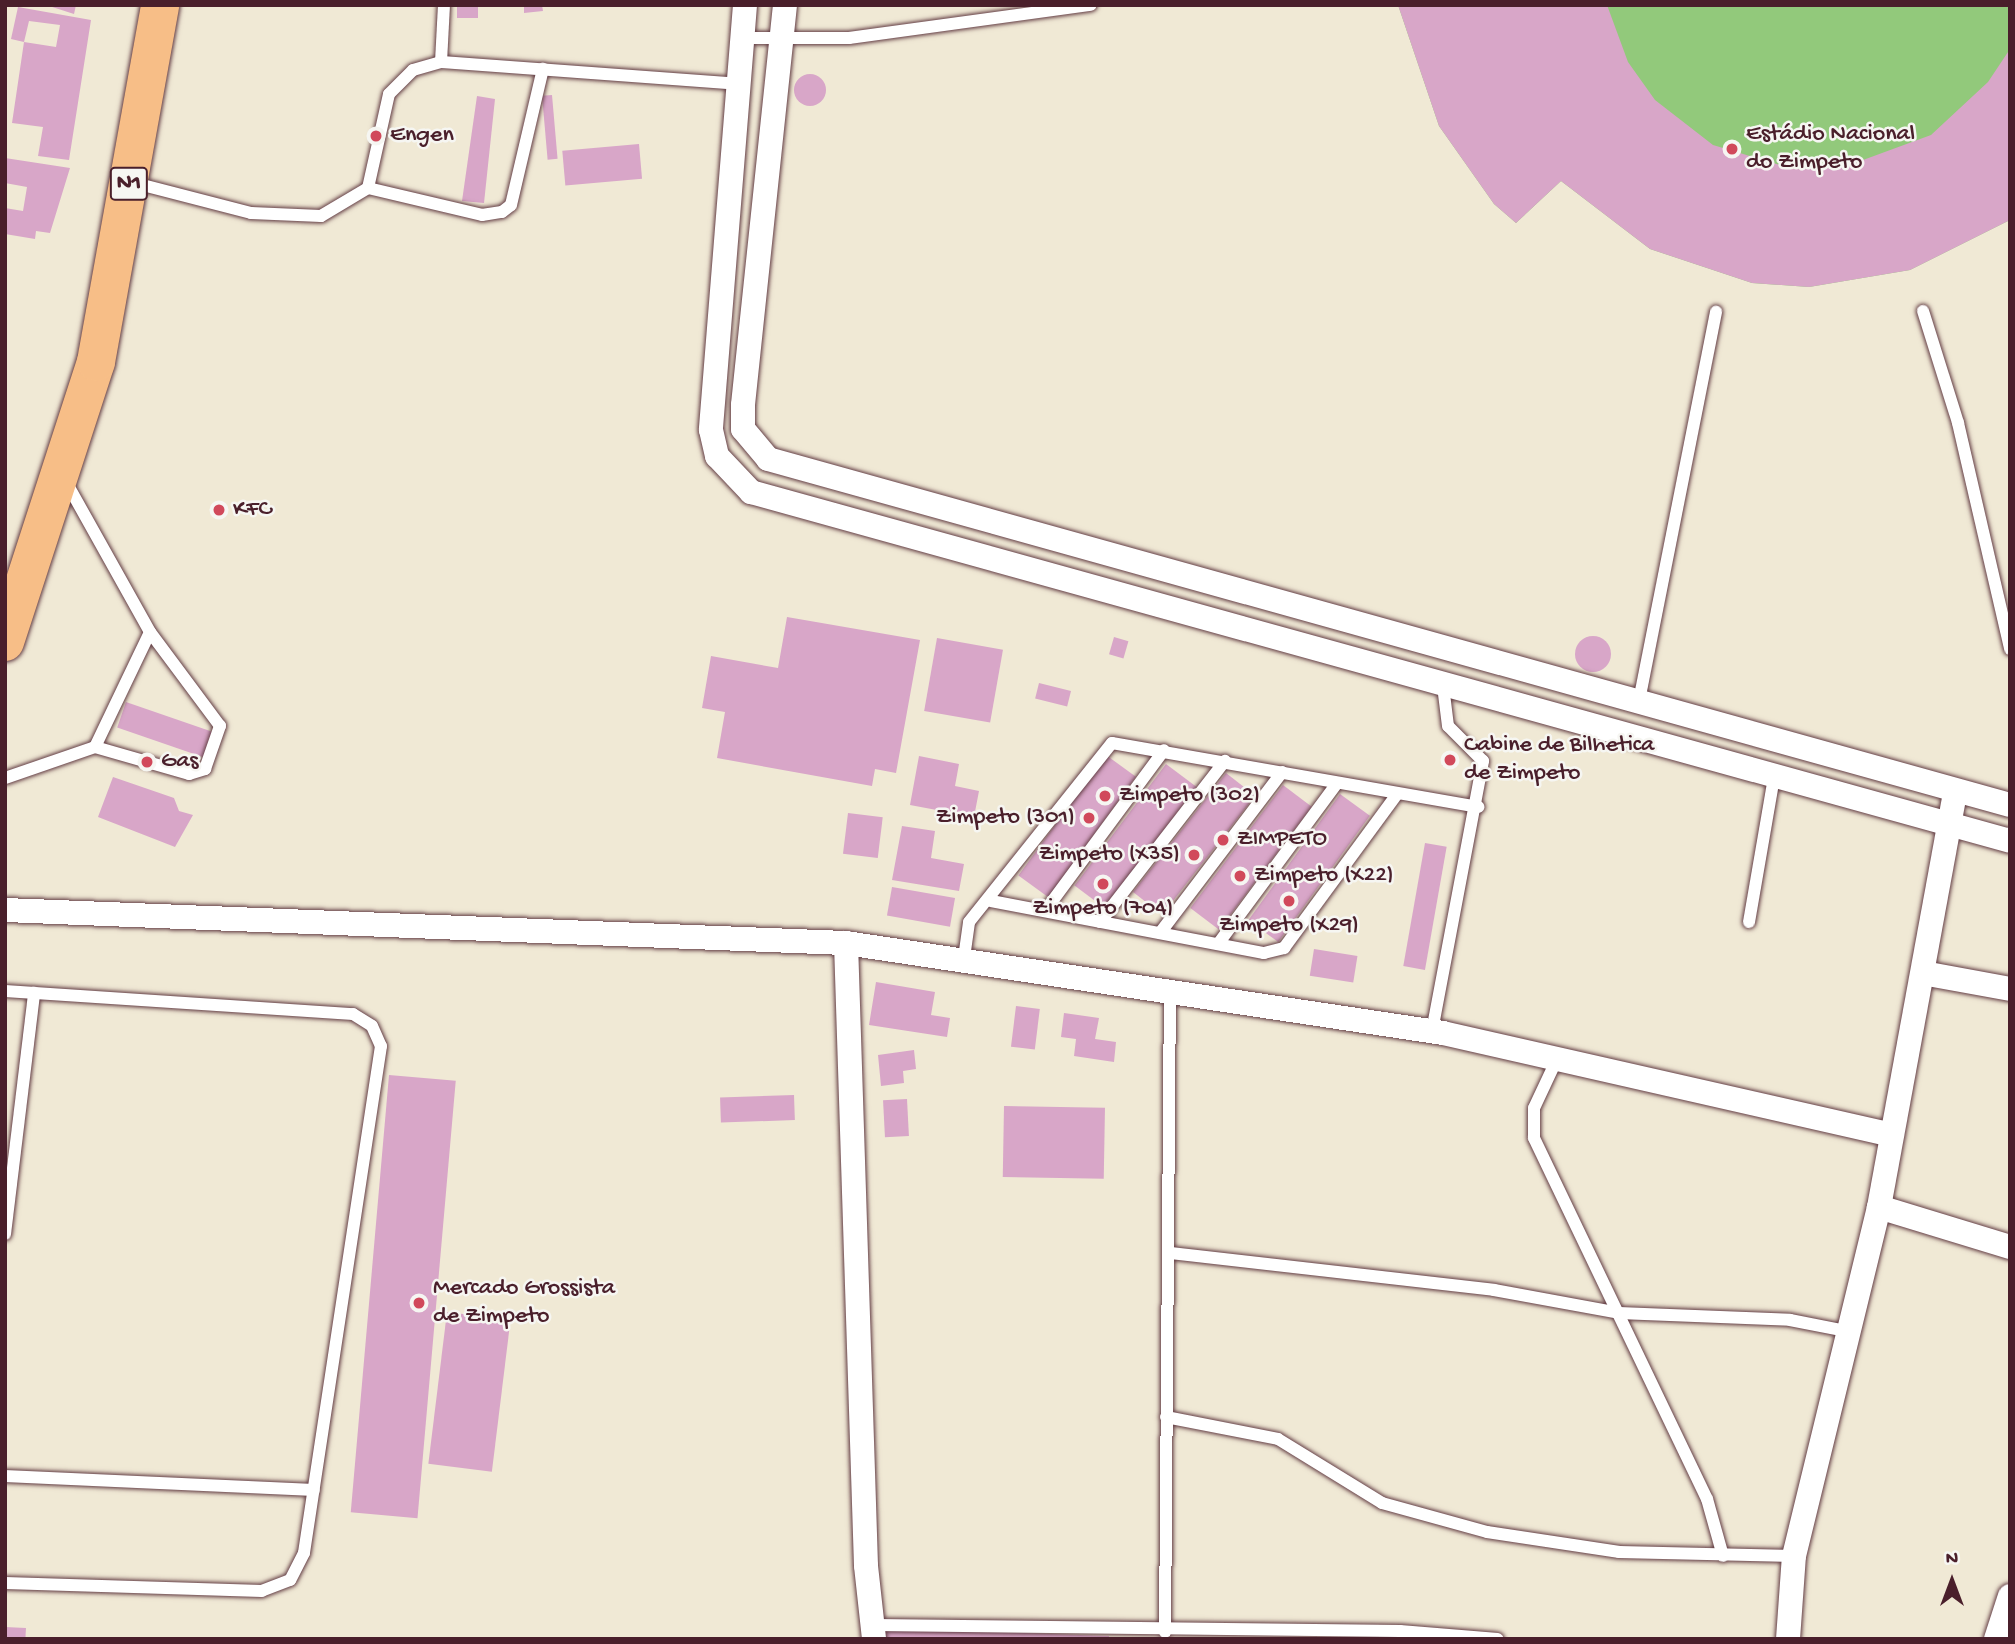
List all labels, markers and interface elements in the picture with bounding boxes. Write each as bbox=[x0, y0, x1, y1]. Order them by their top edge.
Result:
place label: Estádio Nacional do Zimpeto bbox=[1746, 121, 1915, 177]
place label: Engen bbox=[390, 122, 454, 150]
marker: Engen bbox=[368, 128, 384, 144]
marker: Estádio Nacional do Zimpeto bbox=[1724, 141, 1740, 157]
road number: N1 bbox=[110, 164, 148, 204]
place label: KFC bbox=[233, 496, 272, 524]
marker: KFC bbox=[211, 502, 227, 518]
place label: Cabine de Bilhetica de Zimpeto bbox=[1464, 732, 1654, 788]
place label: Gas bbox=[161, 748, 198, 776]
marker: Cabine de Bilhetica de Zimpeto bbox=[1442, 752, 1458, 768]
marker: Gas bbox=[139, 754, 155, 770]
place label: Zimpeto (302) bbox=[1119, 782, 1260, 810]
marker: Zimpeto (302) bbox=[1097, 788, 1113, 804]
place label: Zimpeto (301) bbox=[936, 804, 1075, 832]
marker: Zimpeto (301) bbox=[1081, 810, 1097, 826]
place label: ZIMPETO bbox=[1237, 826, 1327, 854]
marker: ZIMPETO bbox=[1215, 832, 1231, 848]
place label: Zimpeto (X35) bbox=[1039, 841, 1180, 869]
marker: Zimpeto (X35) bbox=[1186, 847, 1202, 863]
place label: Zimpeto (X22) bbox=[1254, 862, 1394, 890]
marker: Zimpeto (X22) bbox=[1232, 868, 1248, 884]
marker: Zimpeto (704) bbox=[1095, 876, 1111, 892]
marker: Zimpeto (X29) bbox=[1281, 893, 1297, 909]
place label: Zimpeto (704) bbox=[1033, 895, 1173, 923]
place label: Zimpeto (X29) bbox=[1219, 912, 1359, 940]
place label: Mercado Grossista de Zimpeto bbox=[433, 1275, 615, 1331]
marker: Mercado Grossista de Zimpeto bbox=[411, 1295, 427, 1311]
north arrow bbox=[1917, 1546, 1987, 1616]
text: N bbox=[1946, 1548, 1958, 1571]

